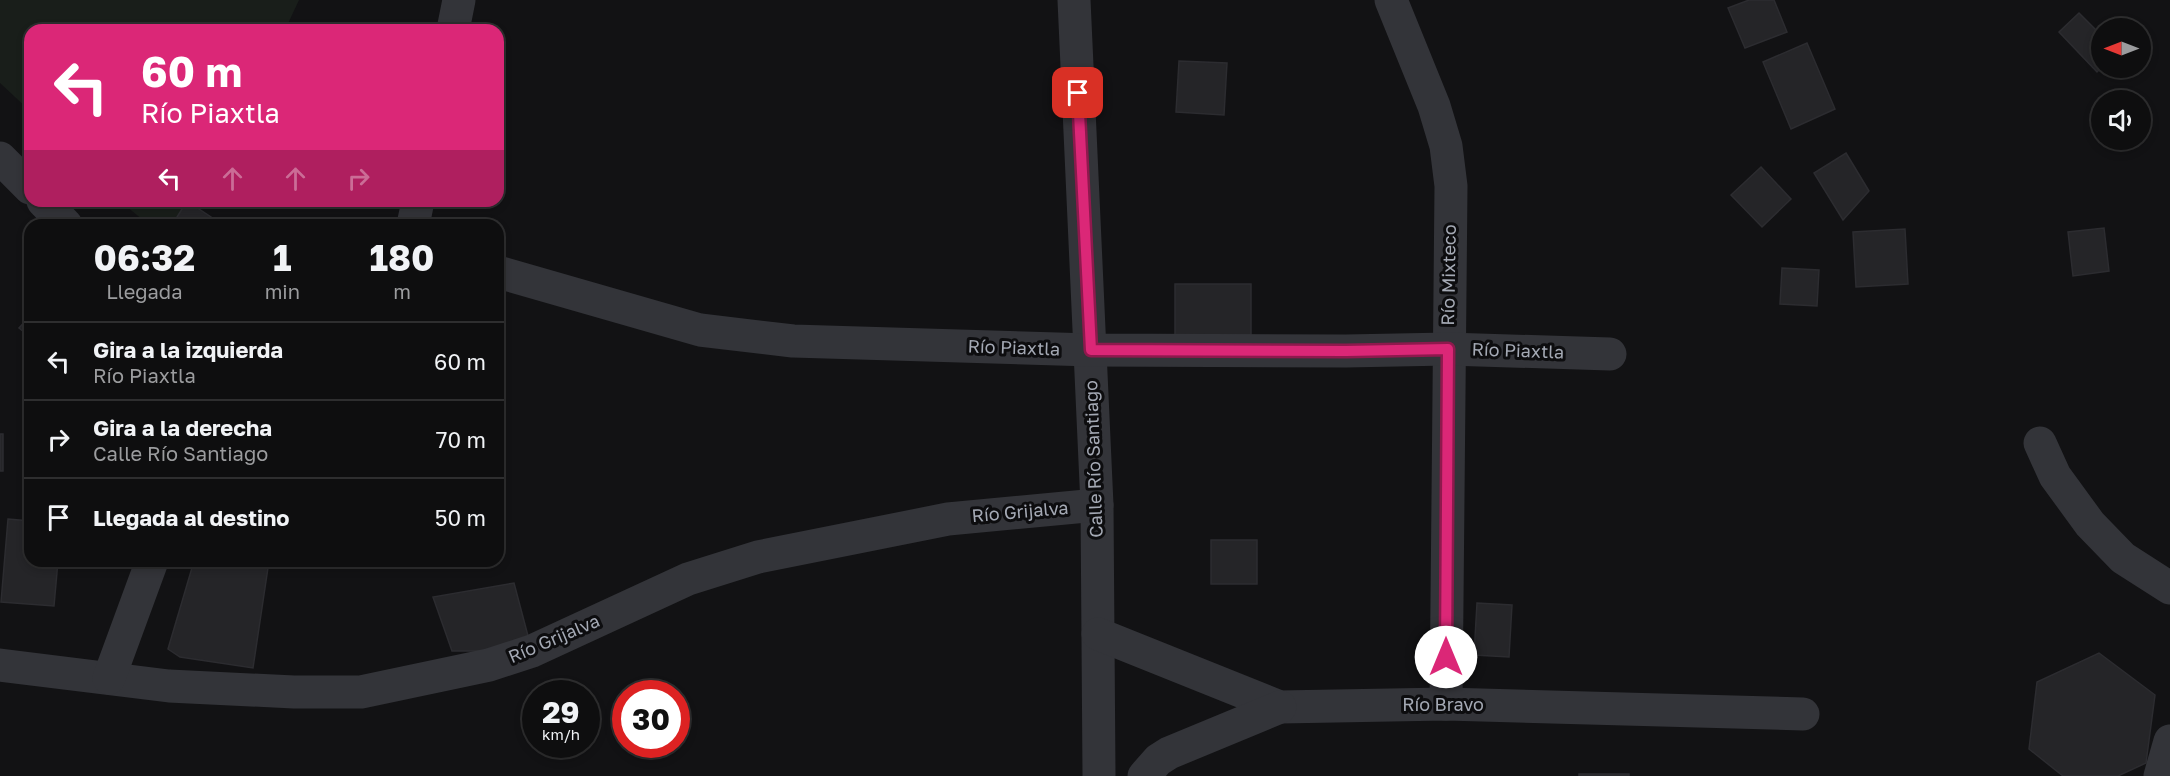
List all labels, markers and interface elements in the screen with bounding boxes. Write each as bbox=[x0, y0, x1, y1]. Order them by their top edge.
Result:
north arrow bbox=[2091, 18, 2151, 78]
map controls bbox=[2091, 18, 2151, 150]
text: 60 m bbox=[141, 46, 242, 96]
icon: left bbox=[42, 48, 120, 126]
pin bbox=[1052, 67, 1103, 118]
icon: arrive bbox=[1061, 76, 1094, 109]
button: sound bbox=[2091, 90, 2151, 150]
text: Río Piaxtla bbox=[141, 97, 280, 129]
icon: left bbox=[153, 162, 186, 195]
icon: ahead bbox=[216, 162, 249, 195]
icon: ahead bbox=[279, 162, 312, 195]
icon: right bbox=[342, 162, 375, 195]
street label: Río Mixteco bbox=[1436, 224, 1460, 326]
text: 06:32 bbox=[93, 236, 195, 279]
text: 1 bbox=[273, 236, 292, 279]
text: 180 bbox=[370, 236, 435, 279]
text: Llegada bbox=[106, 279, 182, 303]
text: min bbox=[265, 279, 300, 303]
text: m bbox=[393, 279, 411, 303]
street label: Río Piaxtla bbox=[967, 334, 1061, 360]
text: Gira a la izquierda bbox=[93, 336, 283, 363]
street label: Río Piaxtla bbox=[1471, 337, 1565, 363]
icon: left bbox=[42, 345, 75, 378]
text: 60 m bbox=[434, 348, 486, 375]
text: Río Piaxtla bbox=[93, 363, 196, 387]
street label: Calle Río Santiago bbox=[1079, 380, 1107, 538]
text: Gira a la derecha bbox=[93, 414, 272, 441]
icon: right bbox=[42, 423, 75, 456]
text: 70 m bbox=[436, 426, 486, 453]
text: Calle Río Santiago bbox=[93, 441, 268, 465]
street label: Río Grijalva bbox=[971, 496, 1069, 526]
icon: arrive bbox=[42, 501, 75, 534]
text: Llegada al destino bbox=[93, 504, 290, 531]
text: 50 m bbox=[435, 504, 486, 531]
street label: Río Grijalva bbox=[505, 609, 603, 667]
position arrow bbox=[1414, 625, 1478, 689]
speed limit sign: 30 bbox=[612, 680, 690, 758]
street label: Río Bravo bbox=[1402, 693, 1484, 715]
text: 29 bbox=[542, 694, 580, 730]
text: km/h bbox=[542, 725, 580, 743]

